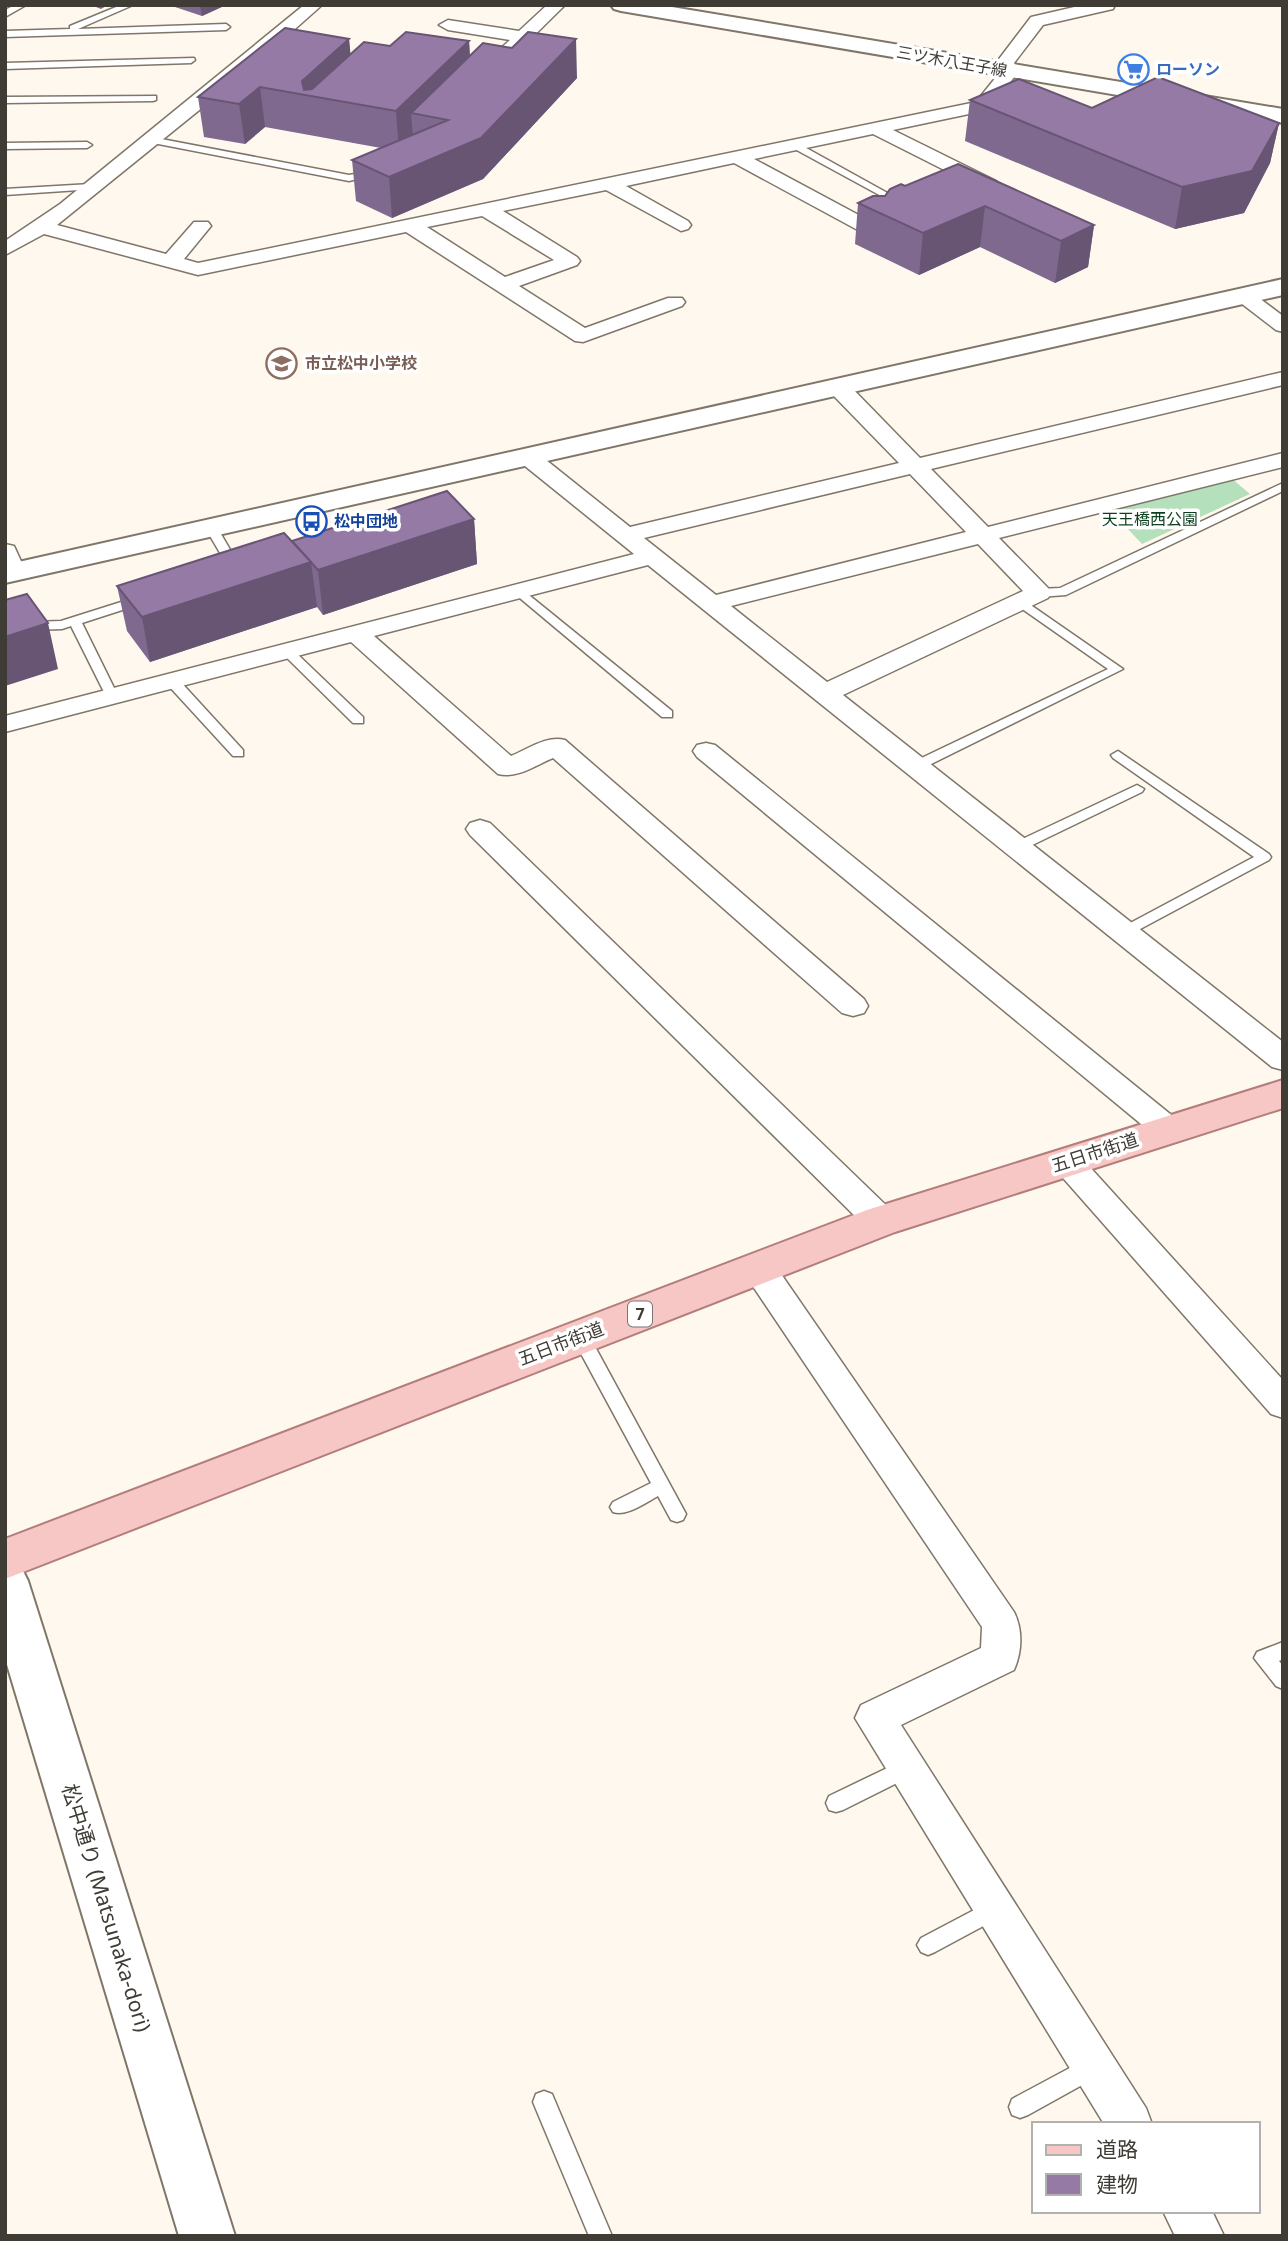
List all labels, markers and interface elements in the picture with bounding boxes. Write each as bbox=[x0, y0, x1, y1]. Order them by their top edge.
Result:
street label: 三ツ木八王子線 bbox=[895, 40, 1009, 82]
supermarket icon: ローソン bbox=[1116, 52, 1150, 86]
place label: ローソン bbox=[1156, 58, 1220, 80]
school or university icon: 市立松中小学校 bbox=[265, 346, 299, 380]
place label: 市立松中小学校 bbox=[305, 352, 417, 374]
bus stop icon: 松中団地 bbox=[294, 504, 328, 538]
park label: 天王橋西公園 bbox=[1102, 508, 1198, 530]
place label: 松中団地 bbox=[334, 510, 398, 532]
street label: 五日市街道 bbox=[1048, 1127, 1141, 1177]
road number: 7 bbox=[628, 1302, 652, 1326]
street label: 五日市街道 bbox=[514, 1316, 607, 1370]
street label: 松中通り (Matsunaka-dori) bbox=[56, 1780, 158, 2035]
legend bbox=[1032, 2122, 1260, 2213]
text: 道路 bbox=[1096, 2135, 1138, 2163]
text: 建物 bbox=[1096, 2170, 1138, 2198]

